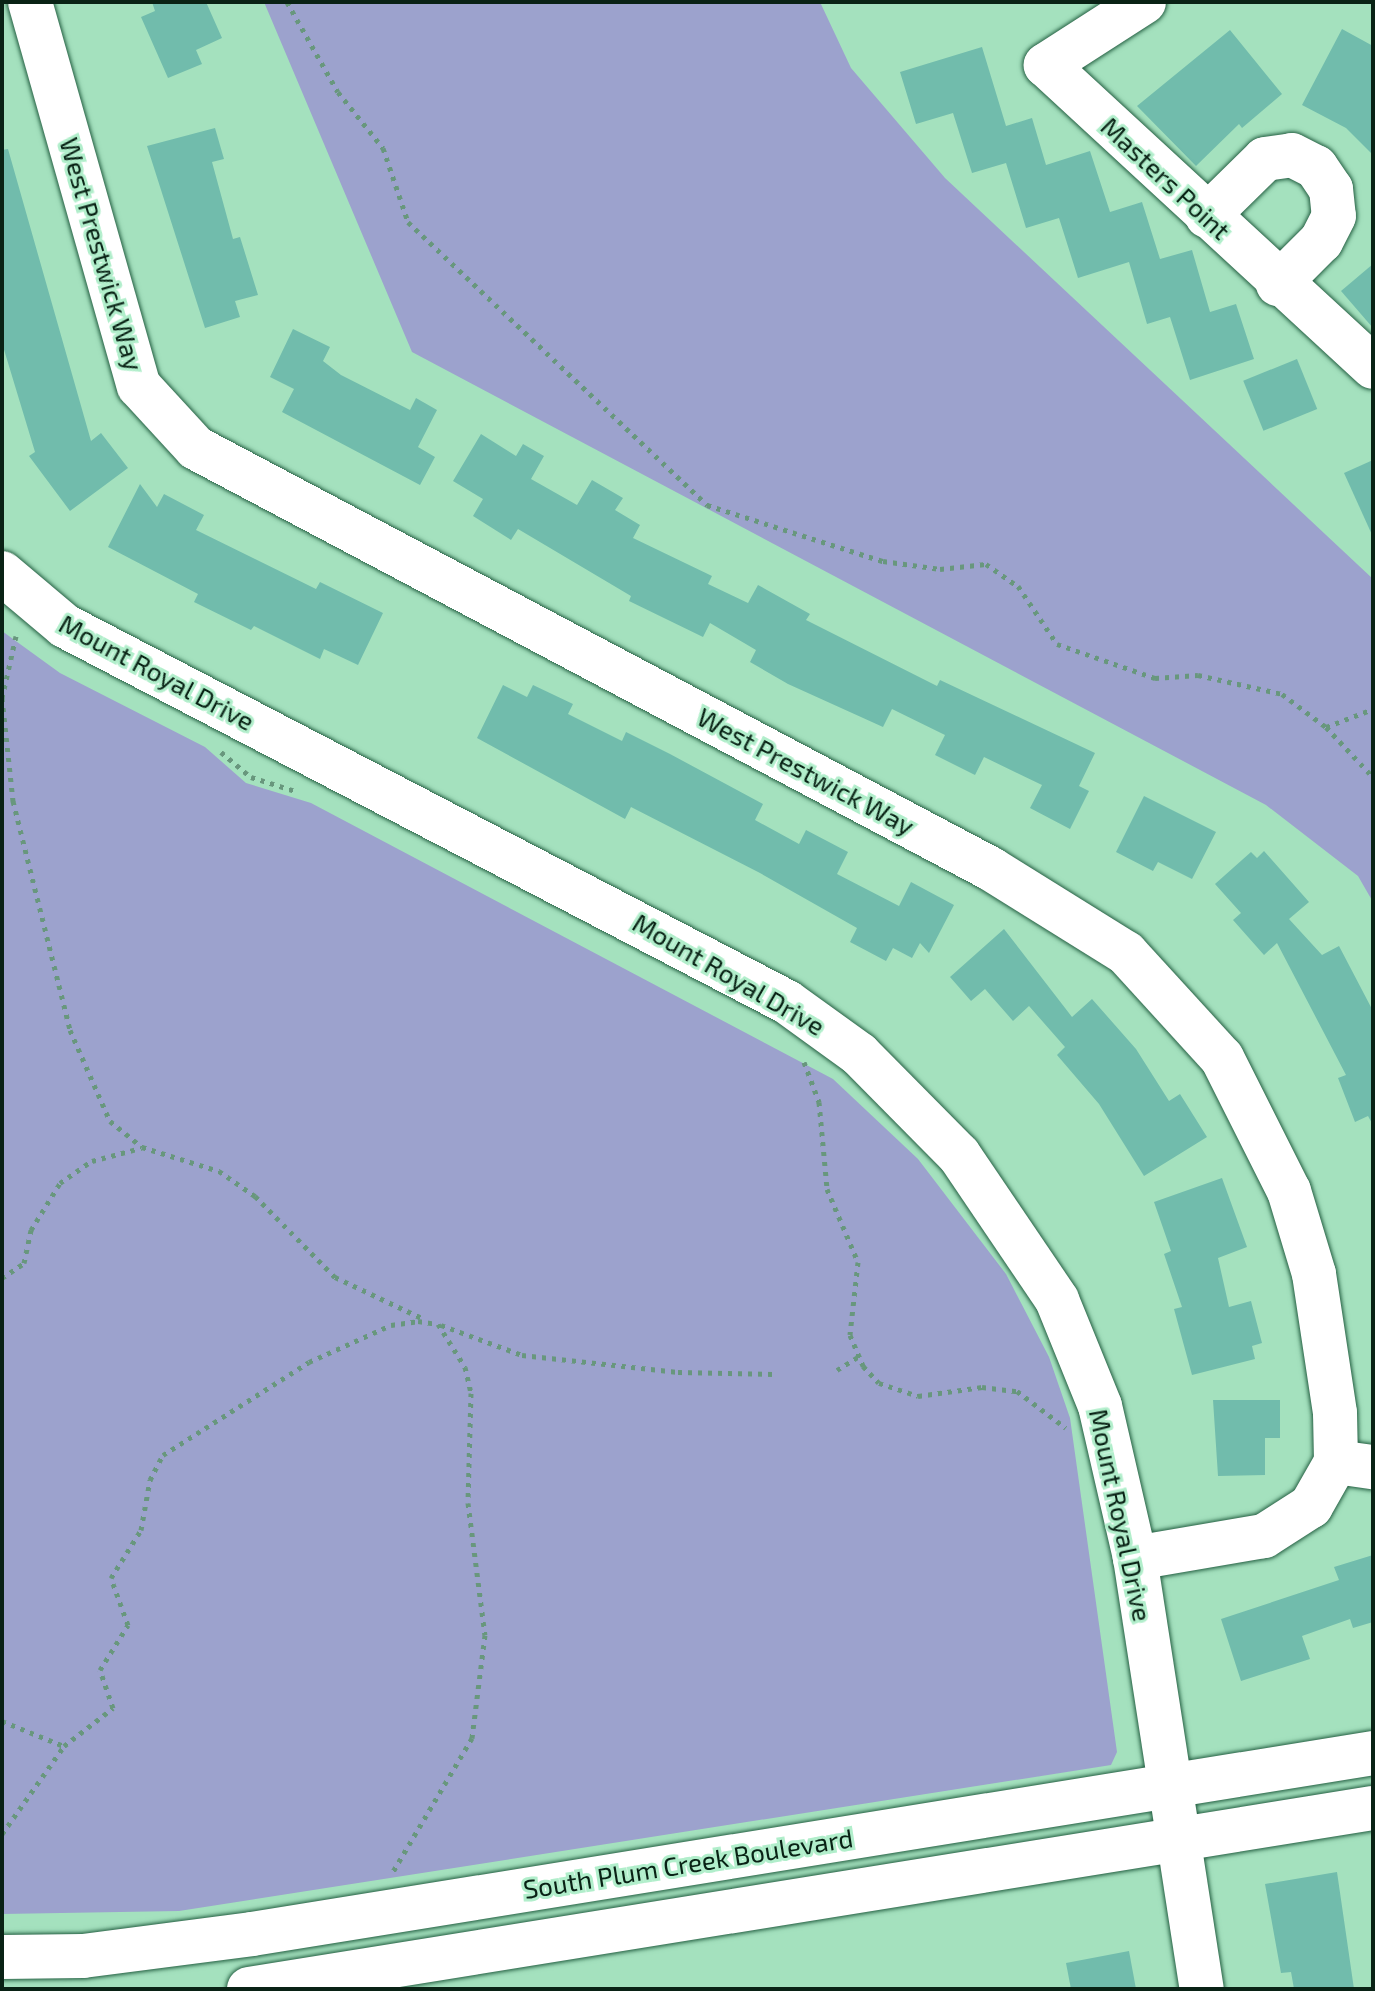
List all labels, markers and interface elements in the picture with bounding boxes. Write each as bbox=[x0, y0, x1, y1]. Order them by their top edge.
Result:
street label: Masters Point bbox=[1095, 110, 1237, 246]
street label: West Prestwick Way bbox=[54, 134, 150, 374]
street label: Mount Royal Drive bbox=[54, 607, 260, 737]
street label: West Prestwick Way bbox=[692, 701, 920, 841]
street label: Mount Royal Drive bbox=[627, 906, 831, 1042]
street label: Mount Royal Drive bbox=[1083, 1406, 1159, 1624]
street label: South Plum Creek Boulevard bbox=[521, 1821, 855, 1905]

